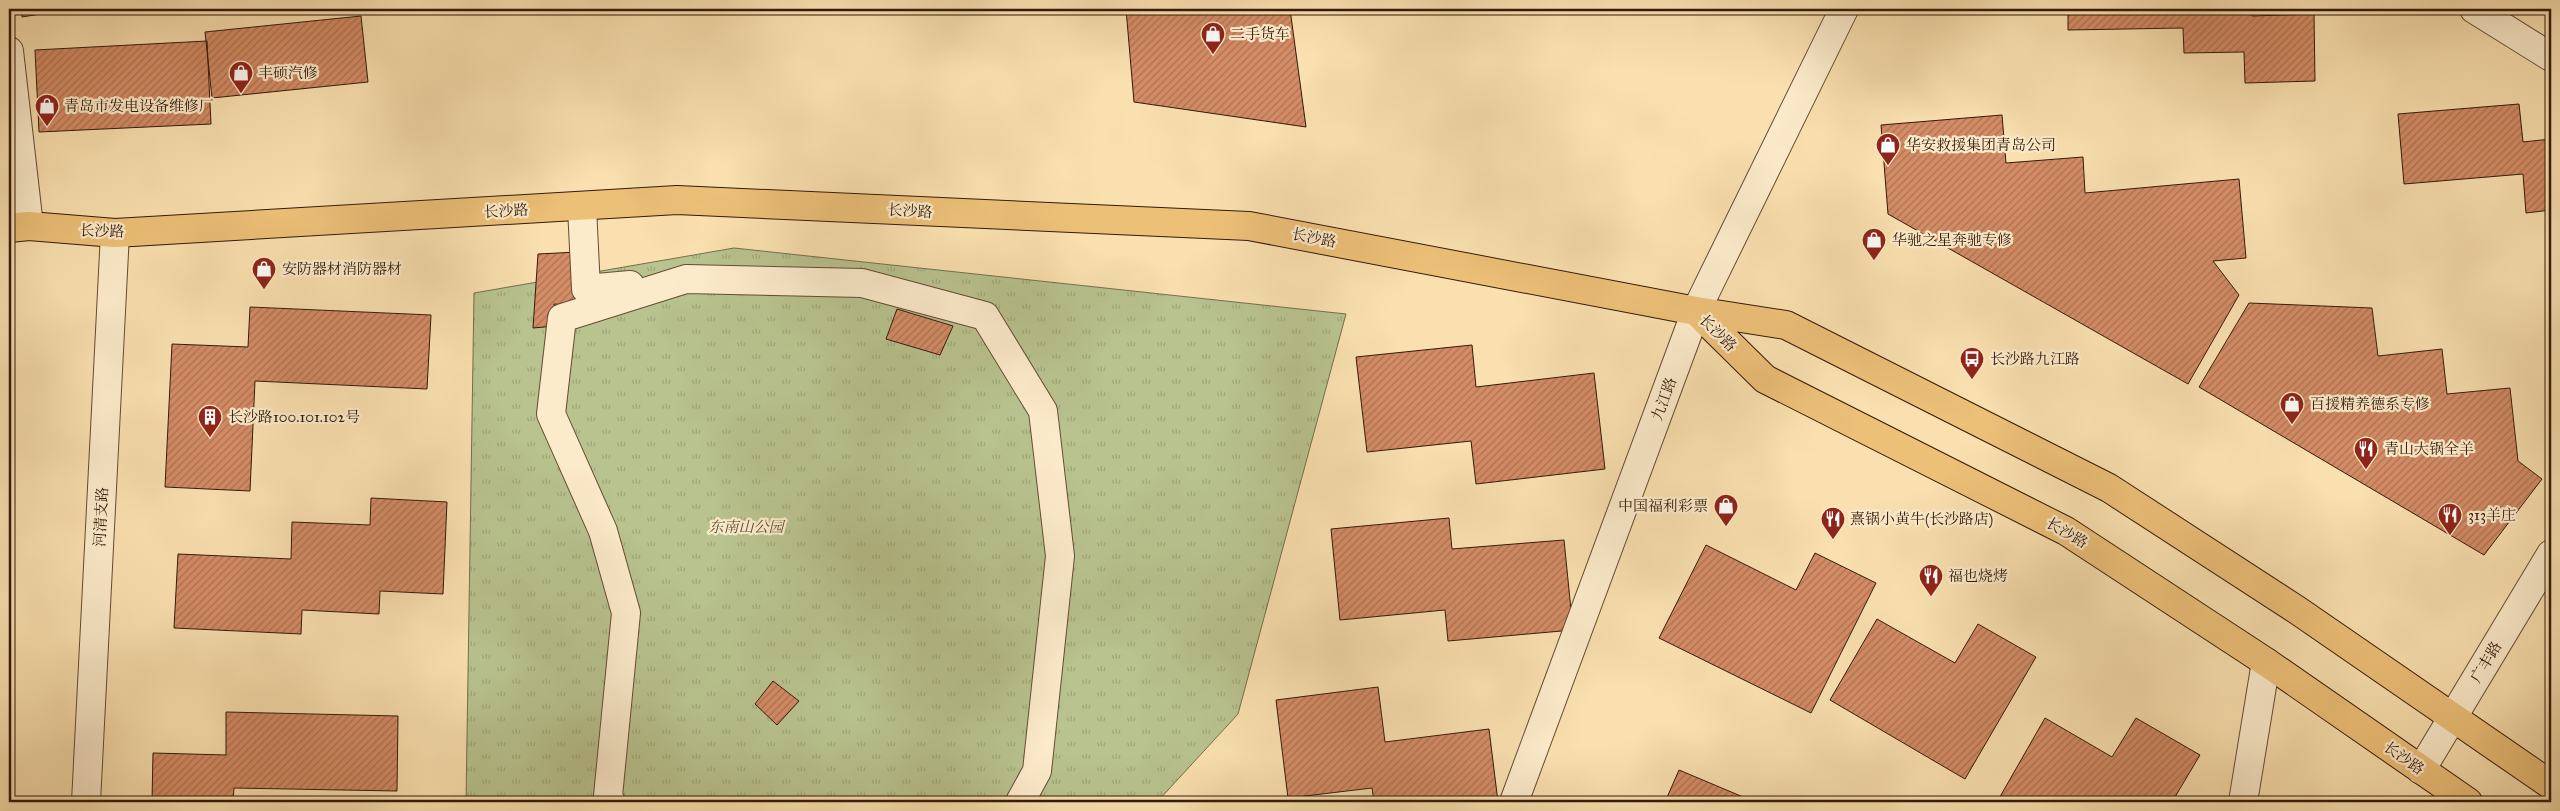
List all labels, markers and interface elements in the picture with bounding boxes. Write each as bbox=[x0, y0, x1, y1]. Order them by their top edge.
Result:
shop icon: 二手货车 bbox=[1200, 21, 1226, 55]
place label: 二手货车 bbox=[1230, 25, 1290, 43]
shop icon: 丰硕汽修 bbox=[228, 60, 254, 94]
place label: 丰硕汽修 bbox=[258, 64, 318, 82]
shop icon: 青岛市发电设备维修厂 bbox=[34, 93, 60, 127]
place label: 青岛市发电设备维修厂 bbox=[64, 97, 214, 115]
shop icon: 华安救援集团青岛公司 bbox=[1875, 132, 1901, 166]
place label: 华安救援集团青岛公司 bbox=[1906, 136, 2056, 154]
street label: 长沙路 bbox=[483, 201, 529, 221]
street label: 长沙路 bbox=[887, 201, 933, 221]
street label: 长沙路 bbox=[79, 221, 125, 241]
street label: 长沙路 bbox=[1290, 225, 1338, 251]
shop icon: 华驰之星奔驰专修 bbox=[1861, 227, 1887, 261]
place label: 华驰之星奔驰专修 bbox=[1892, 231, 2012, 249]
shop icon: 安防器材消防器材 bbox=[251, 256, 277, 290]
place label: 安防器材消防器材 bbox=[282, 260, 402, 278]
street label: 长沙路 bbox=[1696, 311, 1740, 355]
bus stop icon: 长沙路九江路 bbox=[1959, 346, 1985, 380]
place label: 长沙路九江路 bbox=[1990, 350, 2080, 368]
street label: 九江路 bbox=[1648, 375, 1680, 423]
shop icon: 百援精养德系专修 bbox=[2279, 391, 2305, 425]
place label: 百援精养德系专修 bbox=[2310, 395, 2430, 413]
building icon: 长沙路100.101.102号 bbox=[197, 404, 223, 438]
place label: 长沙路100.101.102号 bbox=[228, 408, 360, 426]
restaurant icon: 青山大锅全羊 bbox=[2353, 436, 2379, 470]
place label: 青山大锅全羊 bbox=[2384, 440, 2474, 458]
street label: 河清支路 bbox=[90, 487, 112, 547]
shop icon: 中国福利彩票 bbox=[1713, 493, 1739, 527]
place label: 中国福利彩票 bbox=[1618, 497, 1708, 515]
restaurant icon: 313羊庄 bbox=[2437, 502, 2463, 536]
restaurant icon: 熹锅小黄牛(长沙路店) bbox=[1820, 506, 1846, 540]
place label: 313羊庄 bbox=[2468, 506, 2516, 524]
place label: 熹锅小黄牛(长沙路店) bbox=[1850, 510, 1993, 529]
street label: 长沙路 bbox=[2043, 514, 2091, 552]
park label: 东南山公园 bbox=[708, 518, 785, 536]
restaurant icon: 福也烧烤 bbox=[1918, 563, 1944, 597]
place label: 福也烧烤 bbox=[1948, 567, 2008, 585]
street label: 广丰路 bbox=[2467, 638, 2505, 686]
street label: 长沙路 bbox=[2380, 738, 2428, 778]

